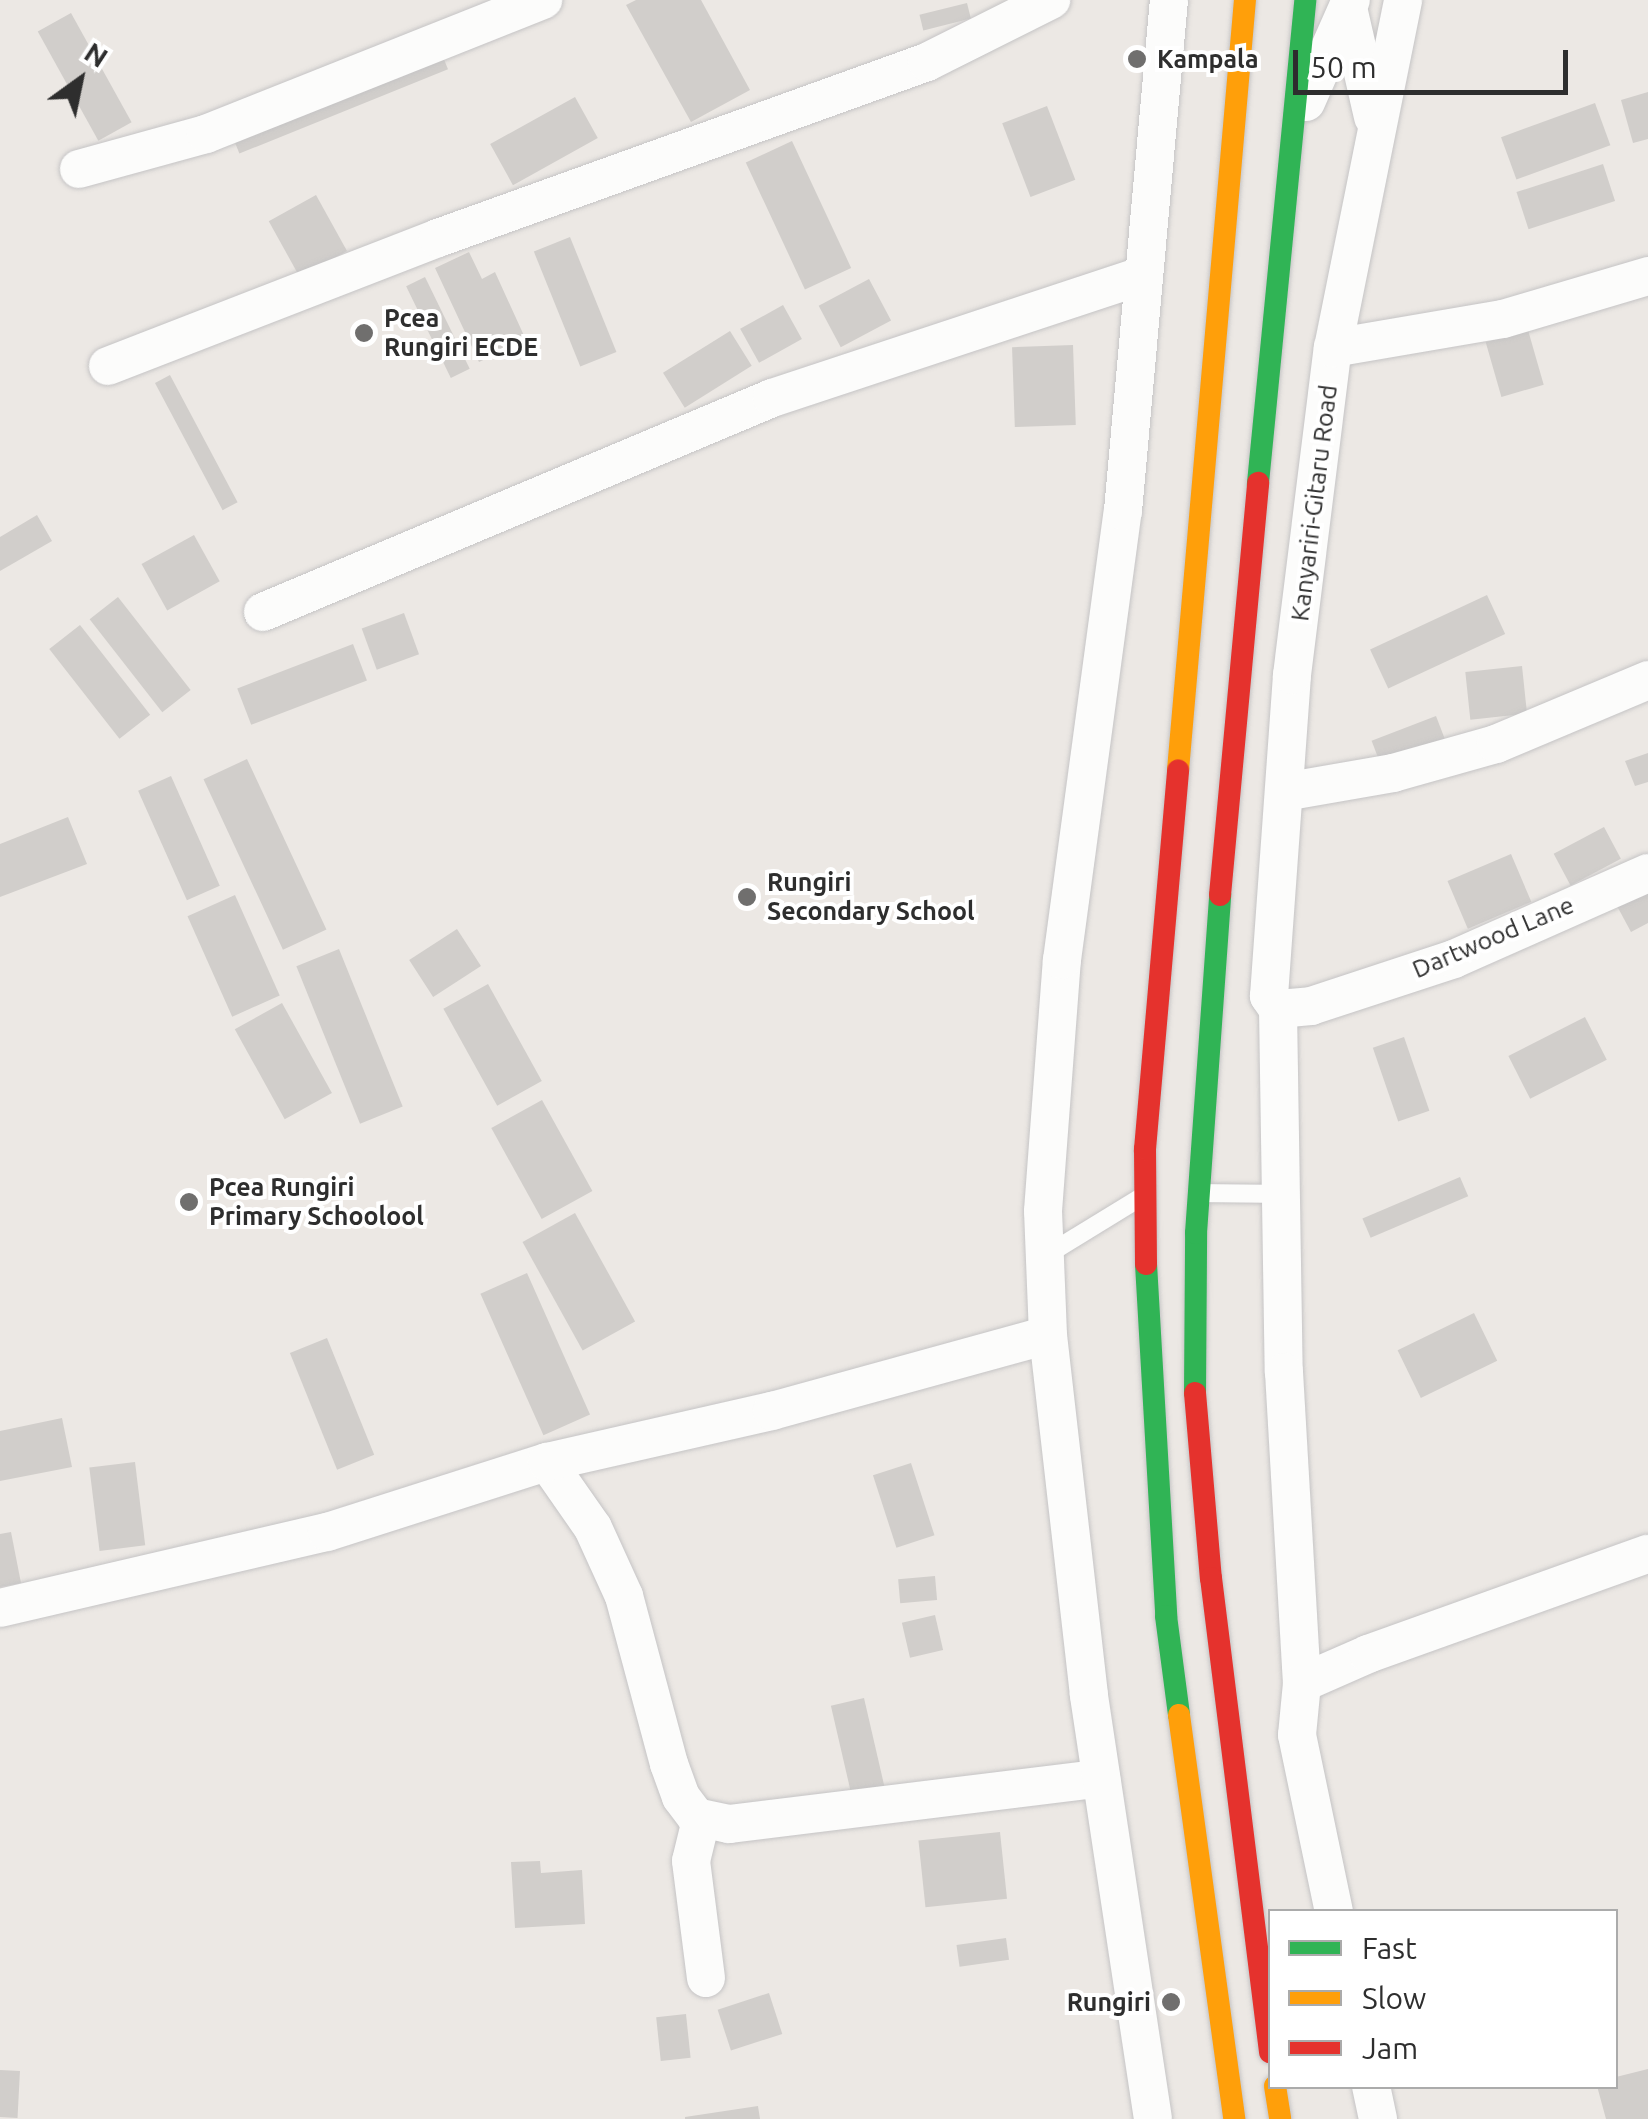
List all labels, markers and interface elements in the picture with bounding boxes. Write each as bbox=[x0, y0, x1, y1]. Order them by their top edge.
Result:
north arrow bbox=[30, 30, 130, 130]
scale bar bbox=[1298, 30, 1573, 92]
text: N bbox=[79, 36, 114, 73]
place label: Kampala bbox=[1157, 44, 1259, 74]
marker: Kampala bbox=[1126, 48, 1148, 70]
text: 50 m bbox=[1310, 50, 1377, 84]
place label: Pcea Rungiri ECDE bbox=[384, 304, 538, 363]
marker: Pcea Rungiri ECDE bbox=[353, 322, 375, 344]
street label: Kanyariri-Gitaru Road bbox=[1285, 383, 1343, 623]
place label: Rungiri Secondary School bbox=[767, 868, 975, 927]
marker: Rungiri Secondary School bbox=[736, 886, 758, 908]
street label: Dartwood Lane bbox=[1408, 889, 1578, 985]
place label: Pcea Rungiri Primary Schoolool bbox=[209, 1173, 424, 1232]
marker: Pcea Rungiri Primary Schoolool bbox=[178, 1191, 200, 1213]
legend bbox=[1268, 1909, 1618, 2089]
text: Fast bbox=[1362, 1931, 1417, 1965]
text: Slow bbox=[1362, 1981, 1426, 2015]
place label: Rungiri bbox=[1067, 1987, 1151, 2017]
marker: Rungiri bbox=[1160, 1991, 1182, 2013]
text: Jam bbox=[1362, 2031, 1418, 2065]

